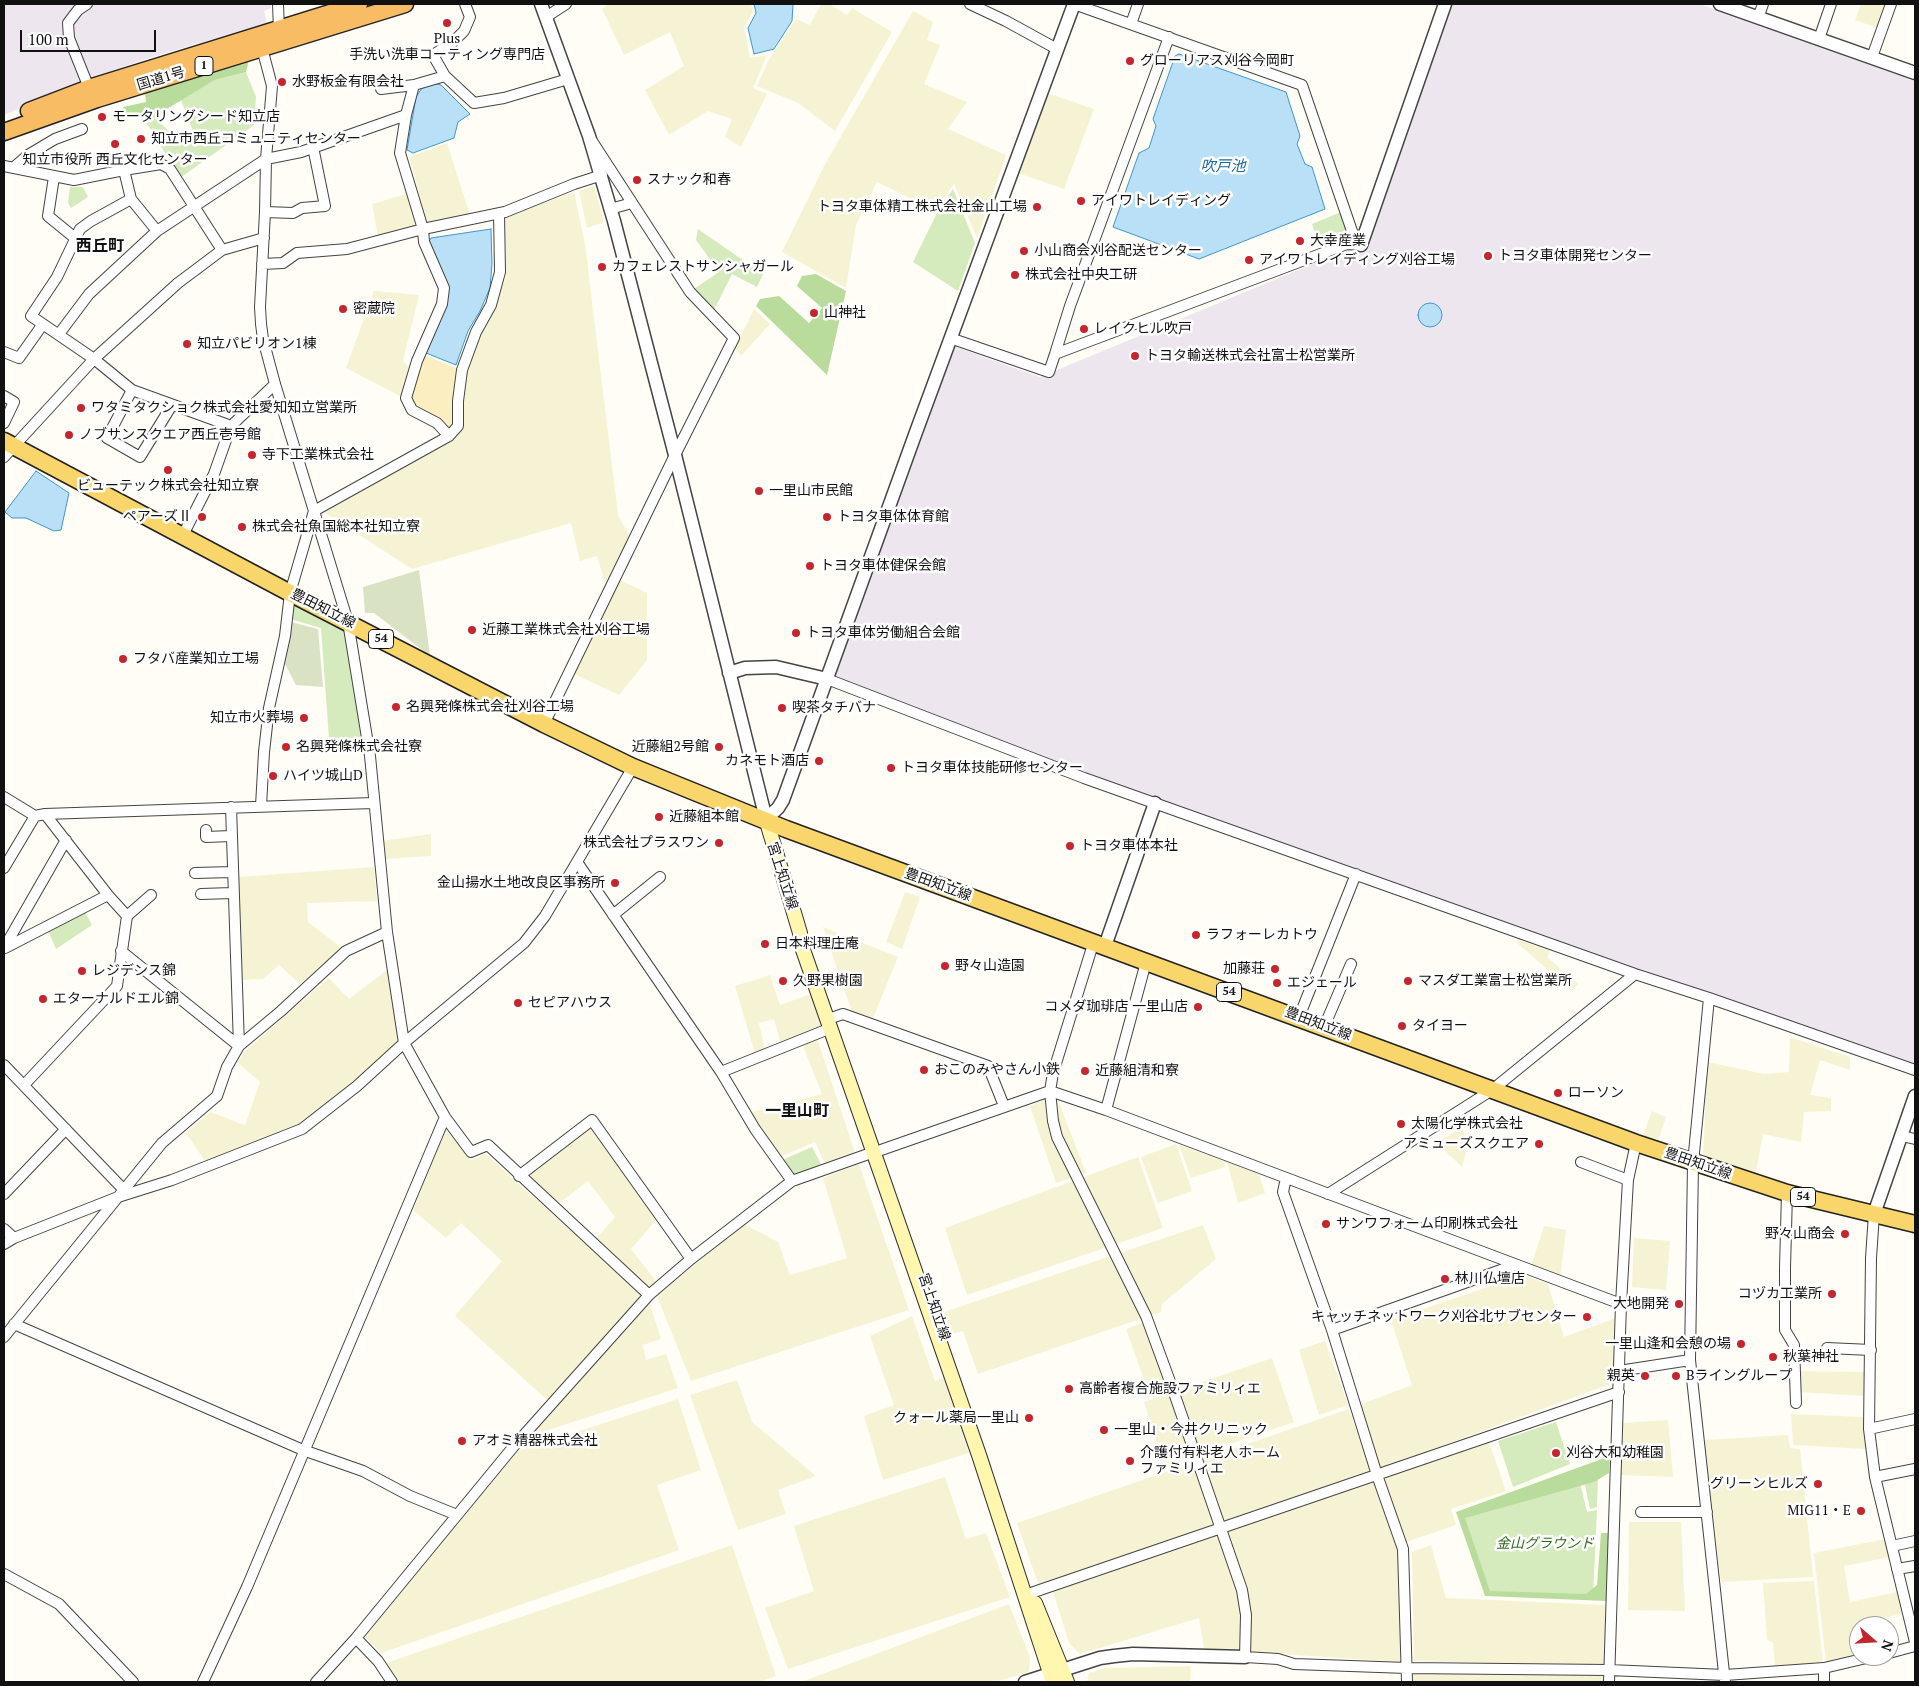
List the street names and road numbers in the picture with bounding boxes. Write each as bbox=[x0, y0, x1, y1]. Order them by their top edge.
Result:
road number: 1 bbox=[195, 56, 213, 76]
street label: 国道1号 bbox=[135, 64, 187, 94]
street label: 豊田知立線 bbox=[288, 586, 358, 632]
road number: 54 bbox=[368, 630, 394, 648]
street label: 宮上知立線 bbox=[763, 840, 801, 912]
street label: 豊田知立線 bbox=[902, 865, 974, 905]
road number: 54 bbox=[1216, 982, 1242, 1002]
street label: 豊田知立線 bbox=[1282, 1004, 1354, 1044]
street label: 豊田知立線 bbox=[1662, 1145, 1734, 1183]
road number: 54 bbox=[1790, 1188, 1816, 1206]
street label: 宮上知立線 bbox=[915, 1271, 953, 1343]

